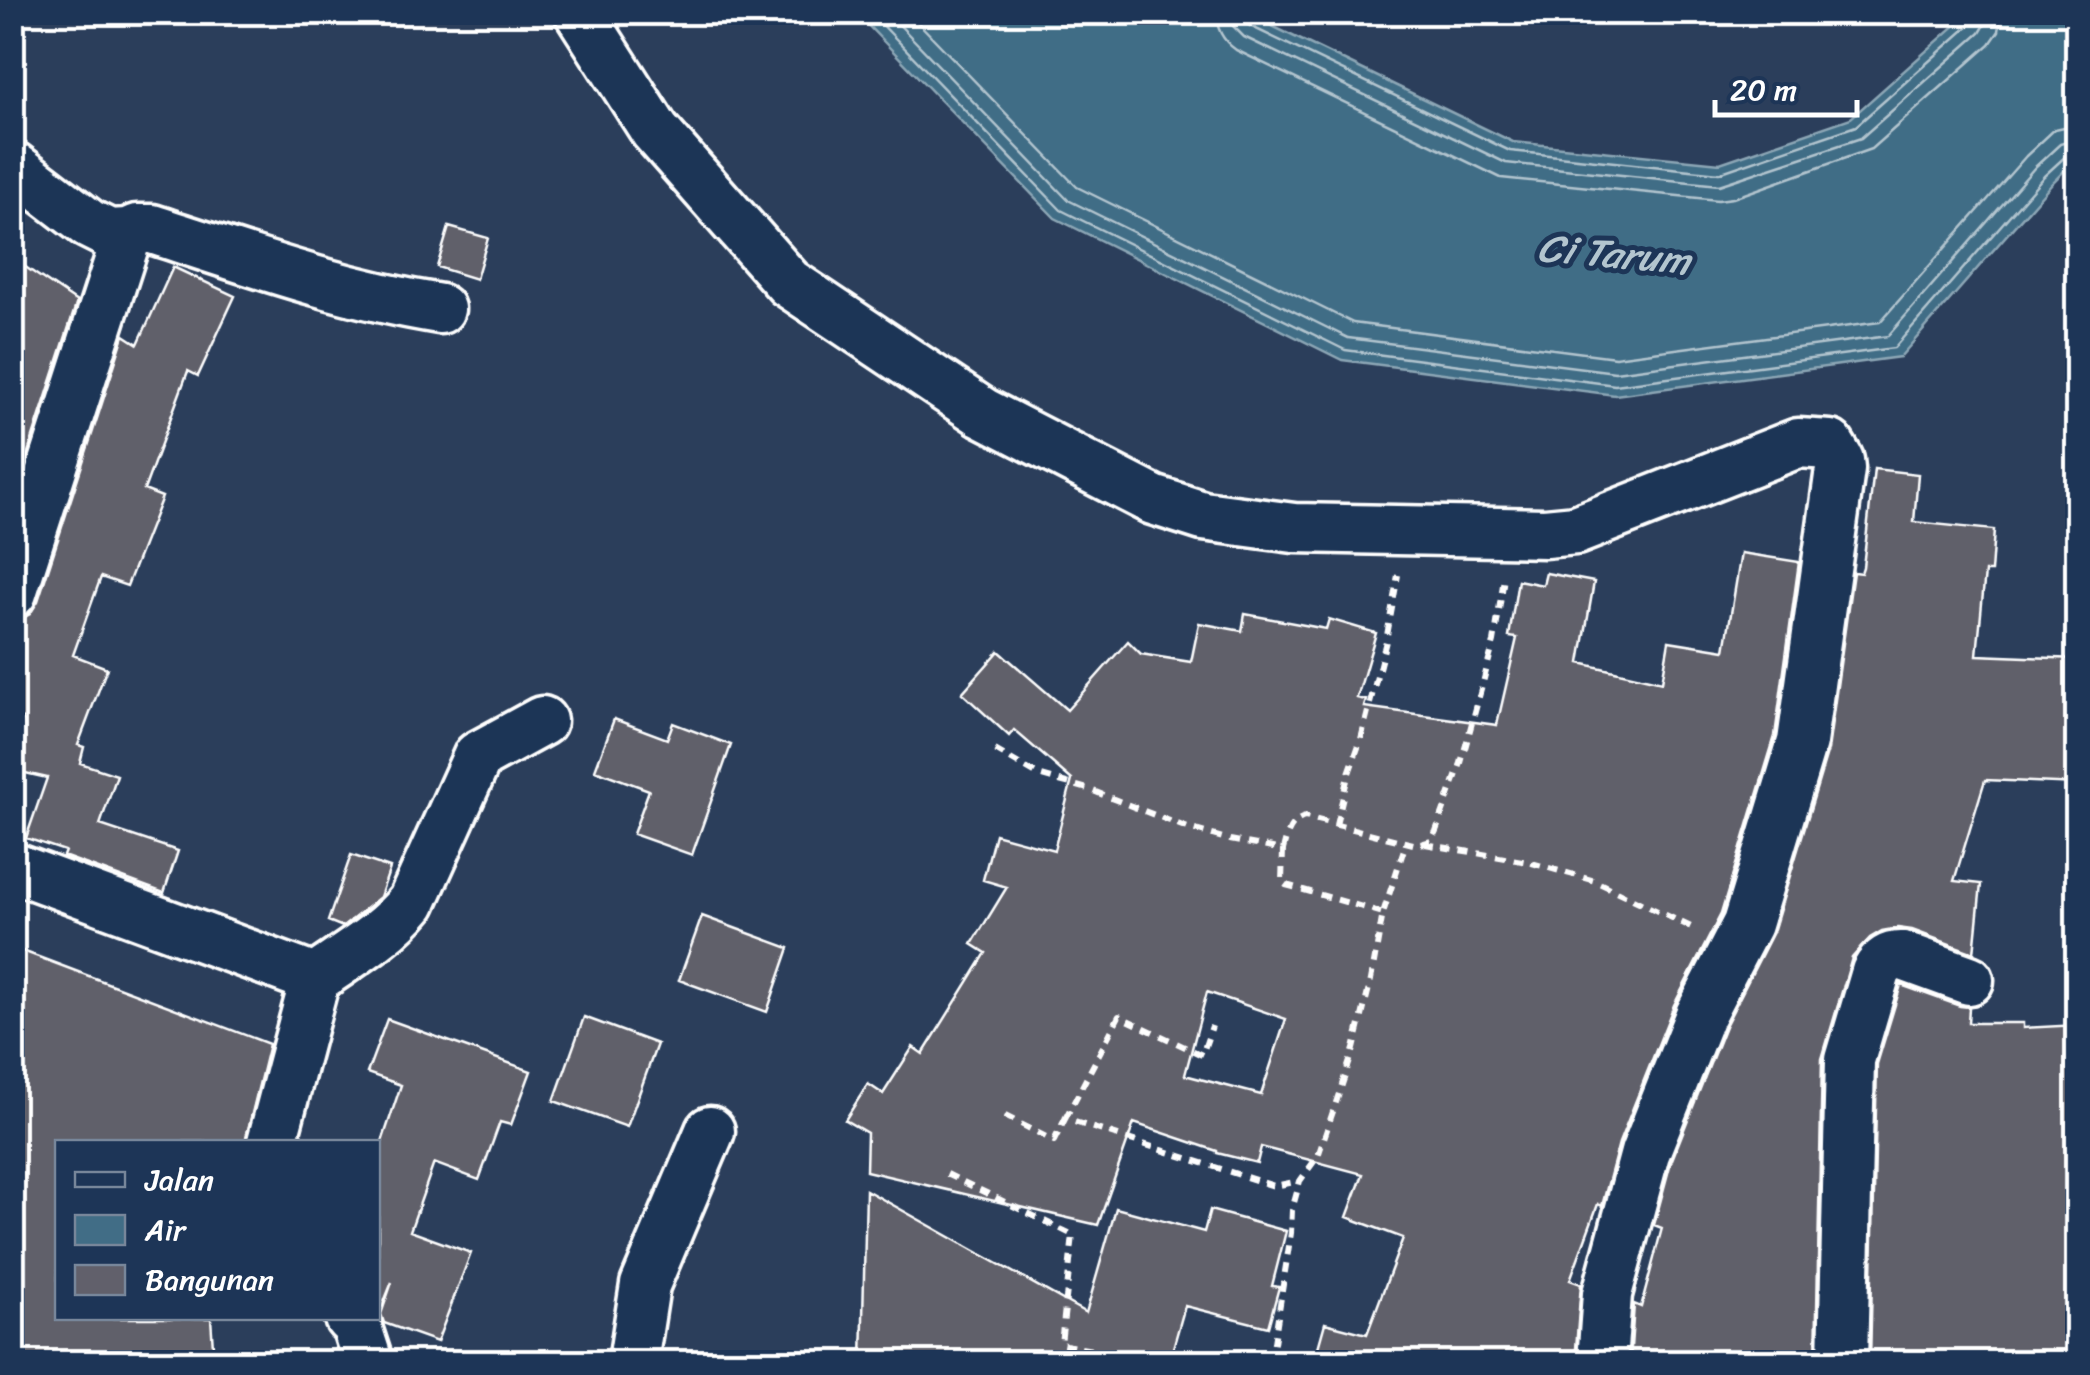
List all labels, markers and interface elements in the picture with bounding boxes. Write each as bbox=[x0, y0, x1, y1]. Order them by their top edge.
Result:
scale bar bbox=[1715, 55, 1858, 117]
text: 20 m bbox=[1730, 63, 1797, 117]
water label: Ci Tarum bbox=[1535, 212, 1696, 296]
legend bbox=[55, 1140, 380, 1320]
text: Jalan bbox=[144, 1153, 214, 1207]
text: Air bbox=[144, 1203, 187, 1257]
text: Bangunan bbox=[145, 1253, 274, 1307]

